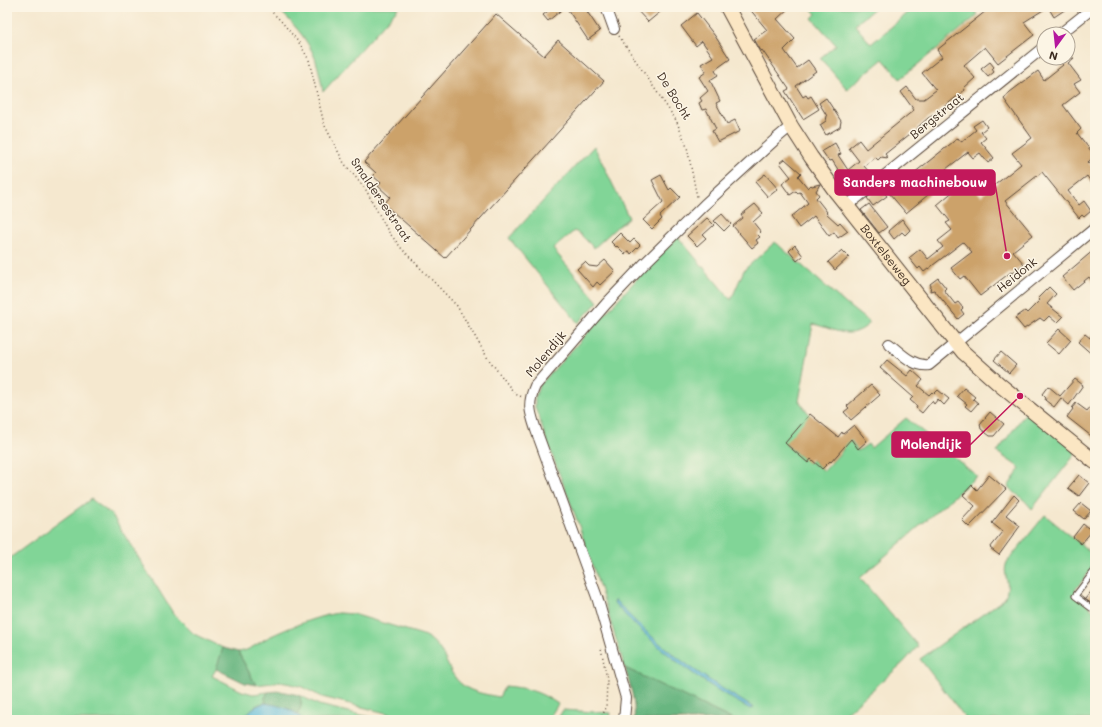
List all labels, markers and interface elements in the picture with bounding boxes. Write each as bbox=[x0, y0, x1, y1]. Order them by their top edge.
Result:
north arrow bbox=[1036, 26, 1076, 66]
text: N bbox=[1047, 48, 1059, 64]
street label: De Bocht bbox=[654, 69, 696, 122]
street label: Bergstraat bbox=[906, 88, 967, 142]
street label: Smaldersestraat bbox=[348, 154, 416, 245]
callout: Sanders machinebouw bbox=[835, 170, 995, 195]
text: Sanders machinebouw bbox=[843, 173, 987, 190]
street label: Boxtelseweg bbox=[857, 220, 916, 288]
street label: Heidonk bbox=[993, 253, 1040, 295]
street label: Molendijk bbox=[521, 327, 569, 380]
callout: Molendijk bbox=[892, 432, 970, 457]
text: Molendijk bbox=[900, 435, 962, 452]

